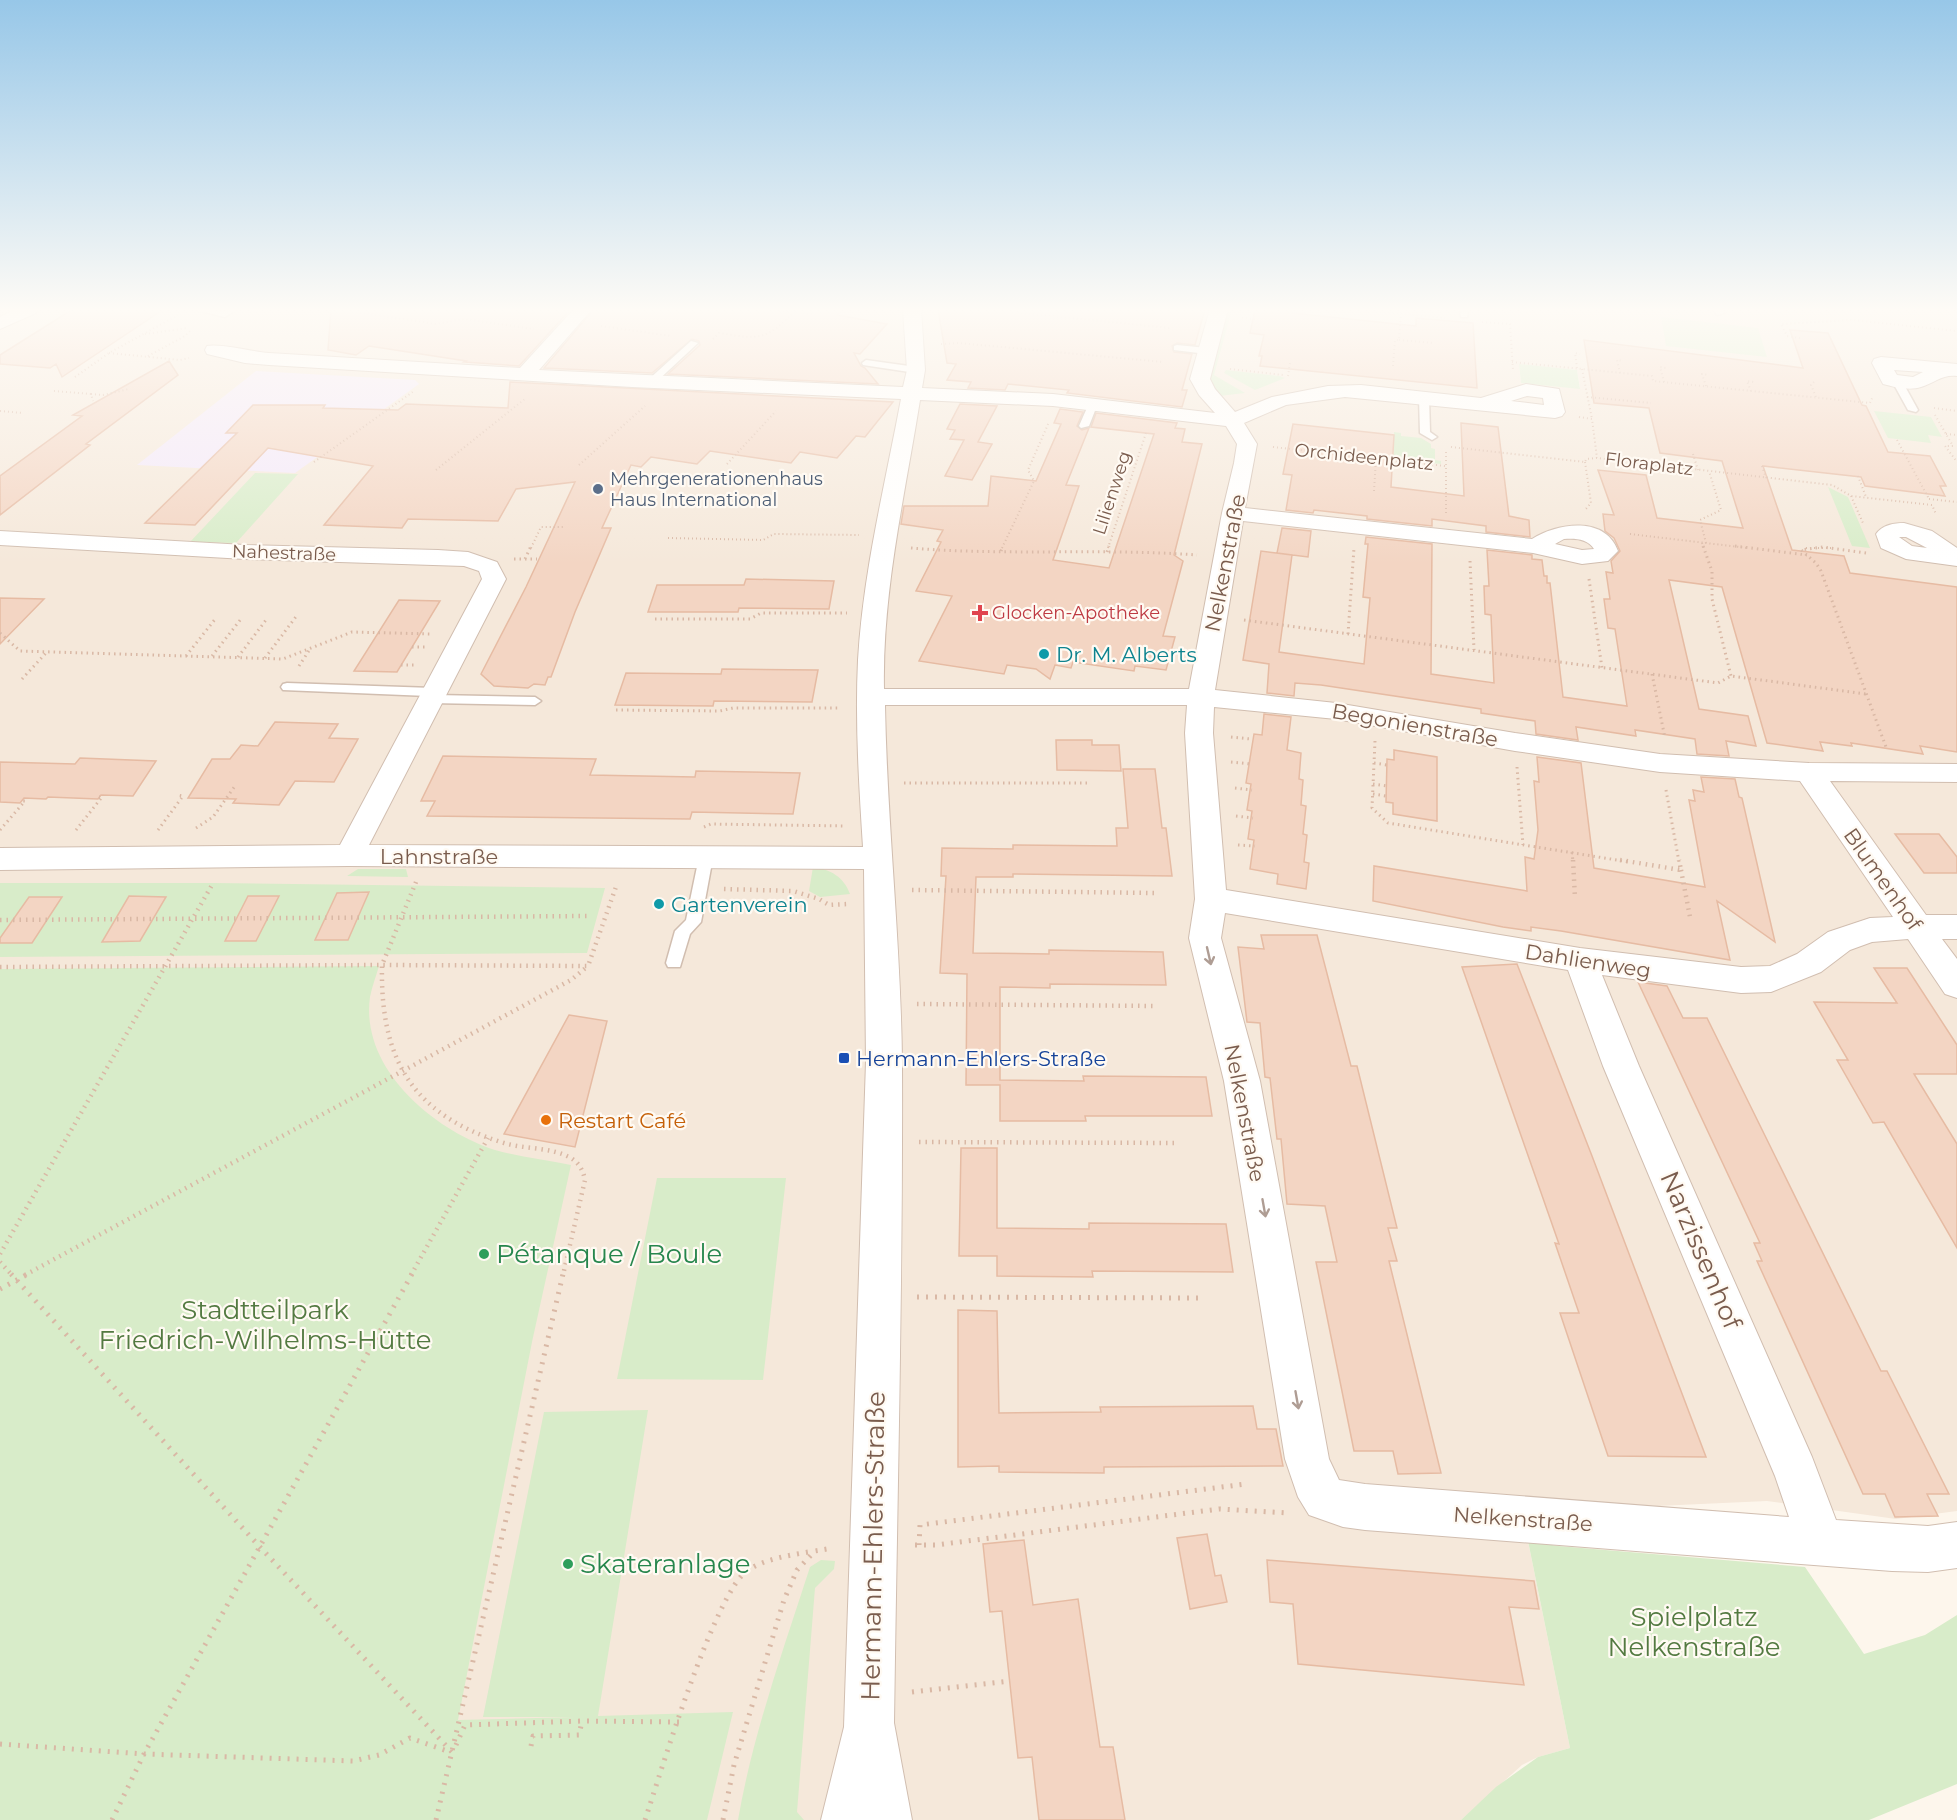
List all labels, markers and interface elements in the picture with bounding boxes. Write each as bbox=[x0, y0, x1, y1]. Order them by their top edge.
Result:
street label: Orchideenplatz bbox=[1294, 439, 1434, 475]
street label: Lilienweg bbox=[1088, 448, 1136, 538]
street label: Floraplatz bbox=[1604, 448, 1694, 480]
place label: Mehrgenerationenhaus Haus International bbox=[610, 468, 823, 511]
marker: Mehrgenerationenhaus Haus International bbox=[591, 482, 605, 496]
street label: Nelkenstraße bbox=[1199, 492, 1251, 634]
street label: Nahestraße bbox=[231, 540, 337, 566]
place label: Glocken-Apotheke bbox=[992, 602, 1160, 624]
marker: Glocken-Apotheke bbox=[973, 606, 987, 620]
place label: Dr. M. Alberts bbox=[1056, 642, 1197, 667]
marker: Dr. M. Alberts bbox=[1037, 647, 1051, 661]
street label: Begonienstraße bbox=[1330, 698, 1500, 752]
street label: Blumenhof bbox=[1839, 823, 1928, 936]
street label: Lahnstraße bbox=[380, 844, 498, 869]
place label: Gartenverein bbox=[671, 892, 808, 917]
marker: Gartenverein bbox=[652, 897, 666, 911]
street label: Dahlienweg bbox=[1523, 939, 1653, 983]
one-way arrow bbox=[1204, 946, 1216, 965]
street label: Nelkenstraße bbox=[1219, 1042, 1271, 1184]
place label: Hermann-Ehlers-Straße bbox=[856, 1046, 1106, 1071]
marker: Hermann-Ehlers-Straße bbox=[837, 1051, 851, 1065]
place label: Restart Café bbox=[558, 1108, 686, 1133]
marker: Restart Café bbox=[539, 1113, 553, 1127]
street label: Narzissenhof bbox=[1653, 1166, 1749, 1335]
one-way arrow bbox=[1259, 1198, 1270, 1218]
place label: Pétanque / Boule bbox=[496, 1238, 722, 1270]
marker: Pétanque / Boule bbox=[477, 1247, 491, 1261]
park label: Stadtteilpark Friedrich-Wilhelms-Hütte bbox=[99, 1294, 431, 1356]
one-way arrow bbox=[1292, 1390, 1303, 1410]
street label: Hermann-Ehlers-Straße bbox=[854, 1391, 892, 1701]
street label: Nelkenstraße bbox=[1452, 1502, 1594, 1536]
place label: Skateranlage bbox=[580, 1548, 751, 1580]
marker: Skateranlage bbox=[561, 1557, 575, 1571]
park label: Spielplatz Nelkenstraße bbox=[1607, 1601, 1781, 1663]

